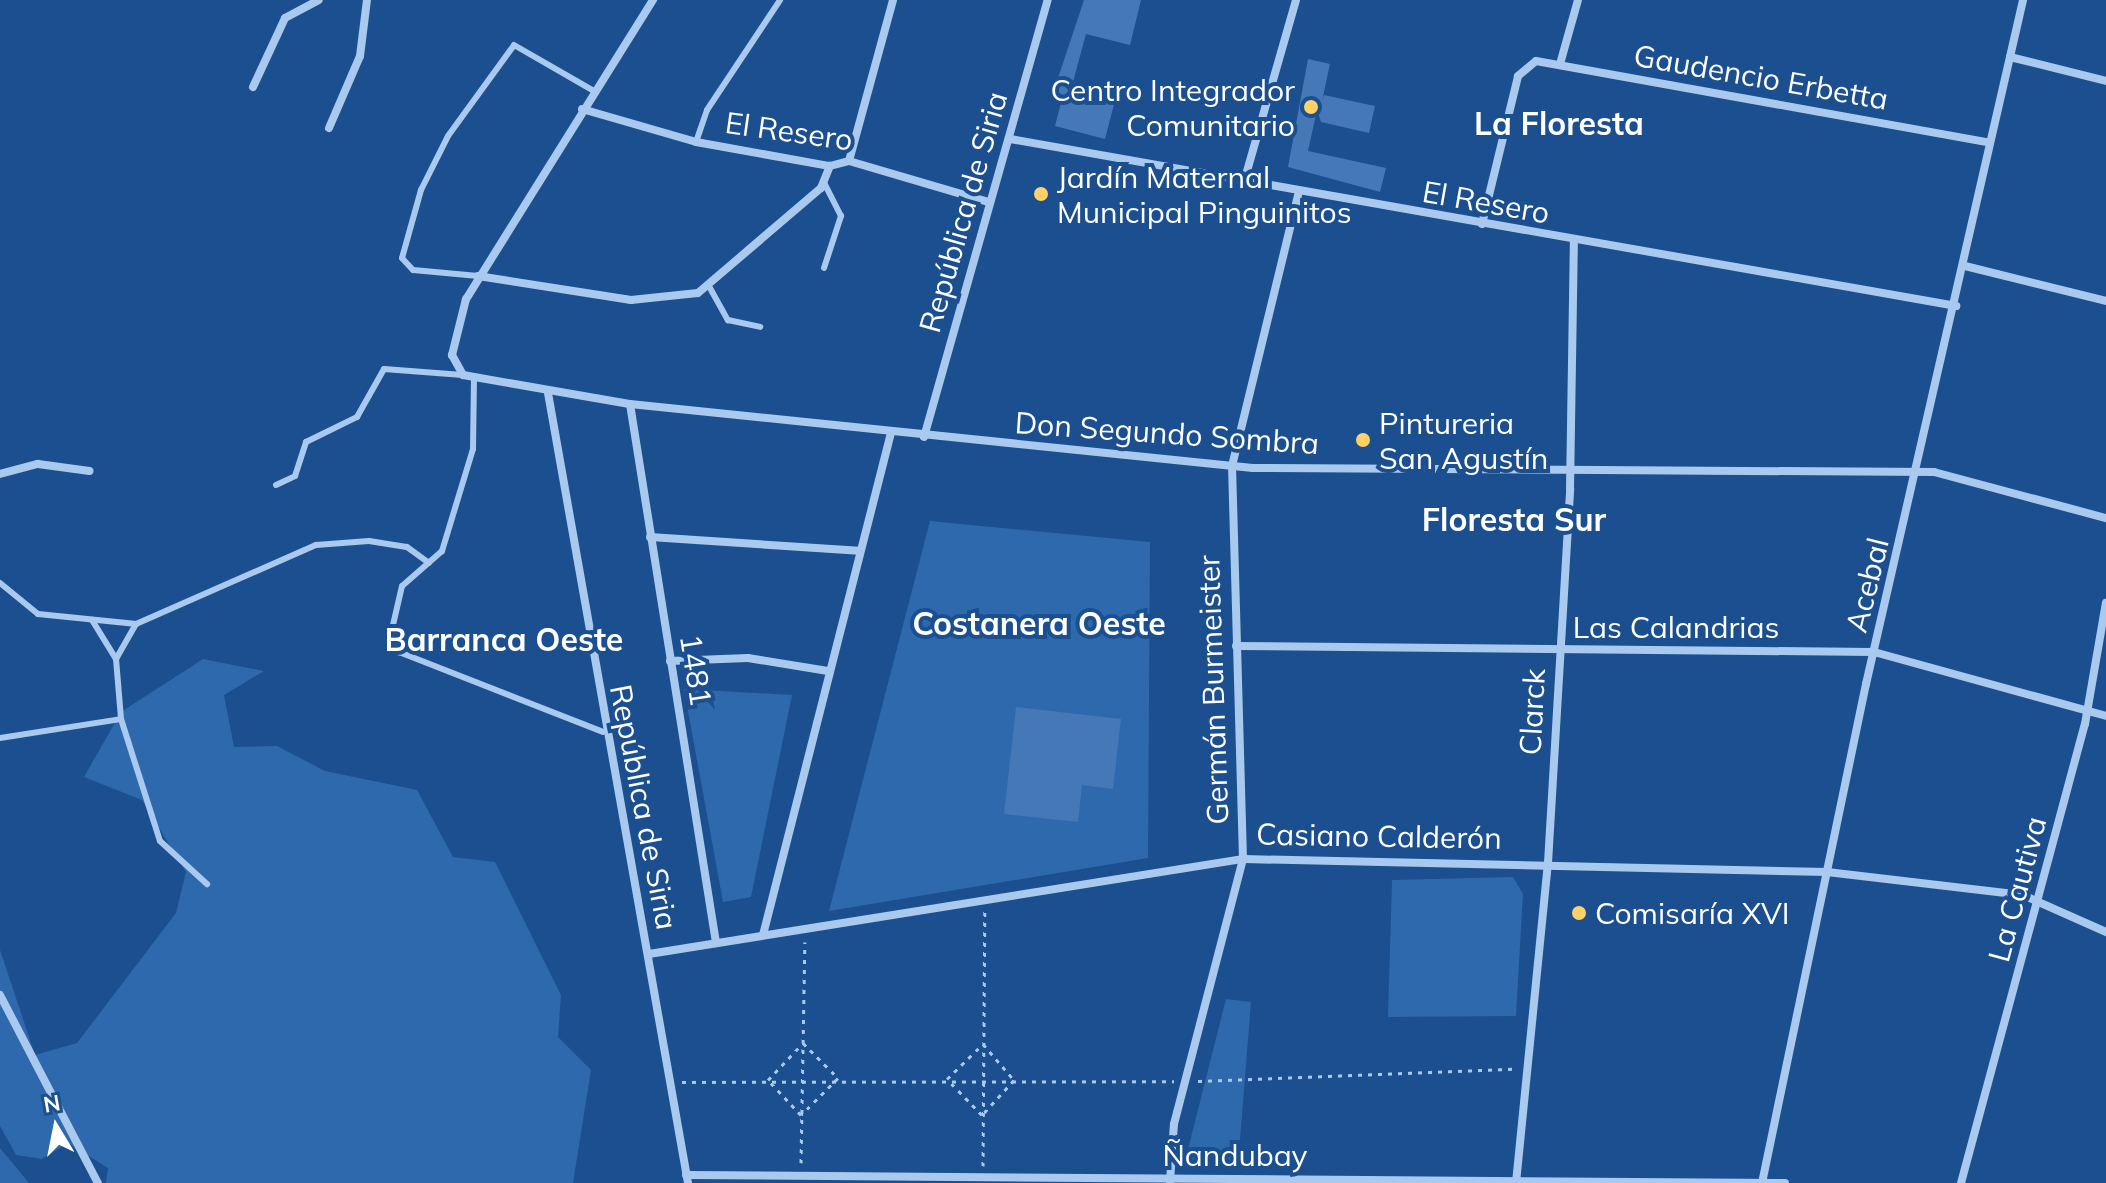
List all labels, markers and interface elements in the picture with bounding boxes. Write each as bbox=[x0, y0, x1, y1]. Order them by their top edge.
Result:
street label: Gaudencio Erbetta bbox=[1631, 37, 1891, 117]
place label: Centro Integrador Comunitario bbox=[1051, 72, 1295, 142]
street label: República de Siria bbox=[911, 87, 1015, 337]
marker: Centro Integrador Comunitario bbox=[1302, 98, 1320, 116]
street label: El Resero bbox=[723, 104, 855, 158]
district label: La Floresta bbox=[1474, 104, 1644, 142]
place label: Jardín Maternal Municipal Pinguinitos bbox=[1057, 159, 1352, 230]
street label: El Resero bbox=[1420, 173, 1552, 231]
marker: Jardín Maternal Municipal Pinguinitos bbox=[1032, 185, 1050, 203]
street label: Don Segundo Sombra bbox=[1014, 404, 1320, 462]
place label: Pintureria San Agustín bbox=[1379, 405, 1548, 476]
marker: Pintureria San Agustín bbox=[1354, 431, 1372, 449]
district label: Floresta Sur bbox=[1422, 500, 1606, 538]
street label: Acebal bbox=[1838, 534, 1896, 636]
street label: Germán Burmeister bbox=[1190, 555, 1236, 825]
district label: Costanera Oeste bbox=[912, 604, 1166, 642]
street label: Las Calandrias bbox=[1573, 609, 1779, 645]
district label: Barranca Oeste bbox=[385, 620, 623, 658]
street label: 1481 bbox=[673, 632, 719, 708]
street label: Clarck bbox=[1512, 668, 1552, 756]
street label: República de Siria bbox=[603, 681, 685, 933]
street label: La Cautiva bbox=[1980, 812, 2054, 966]
street label: Casiano Calderón bbox=[1256, 816, 1502, 856]
place label: Comisaría XVI bbox=[1595, 895, 1790, 931]
marker: Comisaría XVI bbox=[1570, 904, 1588, 922]
north arrow bbox=[16, 1087, 96, 1167]
text: N bbox=[41, 1088, 62, 1119]
street label: Ñandubay bbox=[1162, 1137, 1308, 1173]

